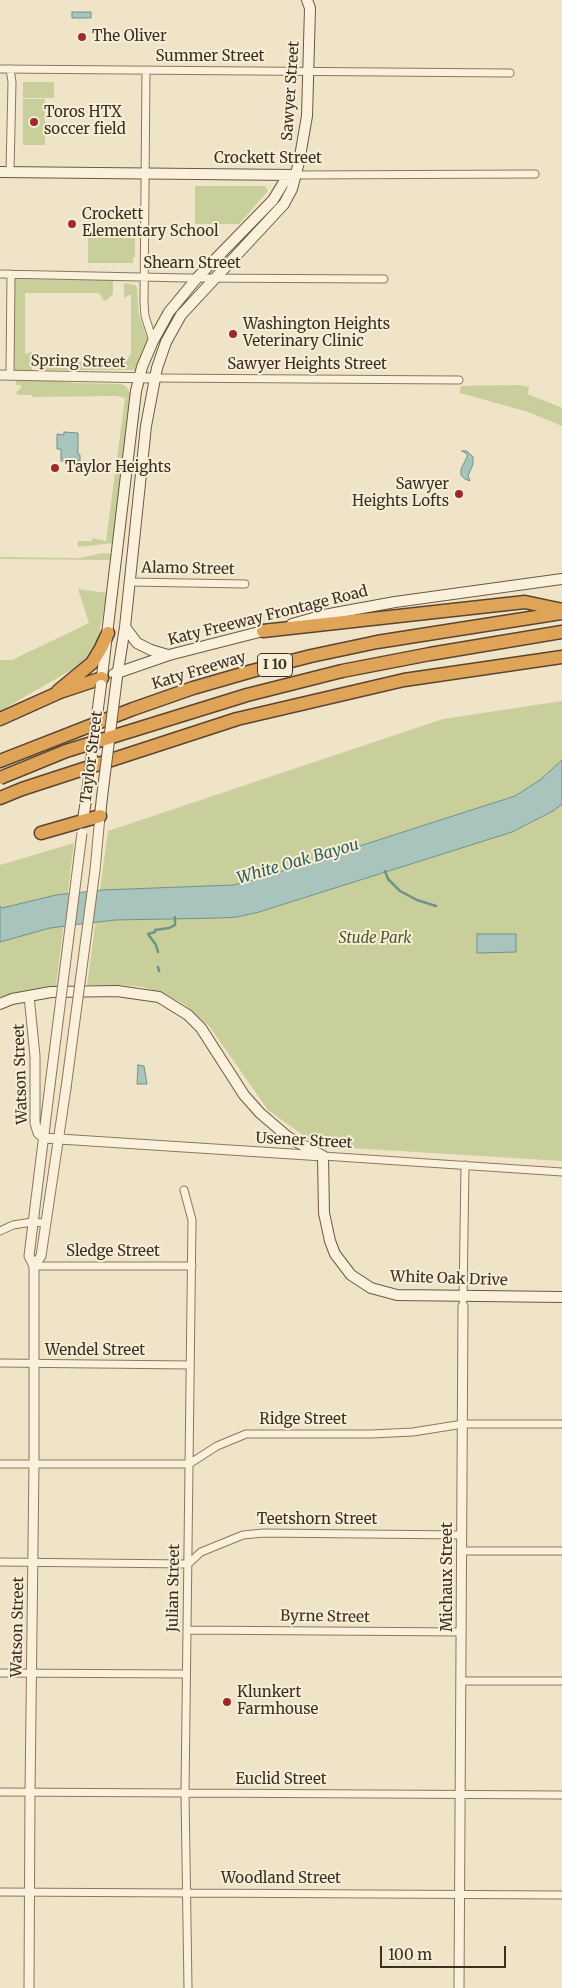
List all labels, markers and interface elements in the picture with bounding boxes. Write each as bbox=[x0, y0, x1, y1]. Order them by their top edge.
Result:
place label: The Oliver bbox=[92, 28, 167, 46]
marker: The Oliver bbox=[76, 31, 88, 43]
street label: Sawyer Street bbox=[279, 40, 303, 142]
street label: Summer Street bbox=[156, 48, 264, 66]
place label: Toros HTX soccer field bbox=[44, 104, 126, 139]
marker: Toros HTX soccer field bbox=[28, 116, 40, 128]
street label: Crockett Street bbox=[214, 150, 322, 168]
place label: Crockett Elementary School bbox=[82, 206, 219, 241]
marker: Crockett Elementary School bbox=[66, 218, 78, 230]
street label: Shearn Street bbox=[143, 255, 241, 273]
place label: Washington Heights Veterinary Clinic bbox=[243, 316, 390, 351]
marker: Washington Heights Veterinary Clinic bbox=[227, 328, 239, 340]
street label: Spring Street bbox=[30, 352, 126, 372]
street label: Sawyer Heights Street bbox=[227, 356, 387, 374]
place label: Taylor Heights bbox=[65, 459, 171, 477]
marker: Taylor Heights bbox=[49, 462, 61, 474]
place label: Sawyer Heights Lofts bbox=[352, 476, 449, 511]
marker: Sawyer Heights Lofts bbox=[453, 488, 465, 500]
street label: Alamo Street bbox=[141, 559, 235, 579]
street label: Katy Freeway Frontage Road bbox=[166, 582, 370, 650]
street label: Katy Freeway bbox=[150, 648, 248, 694]
road number: I 10 bbox=[258, 654, 292, 676]
street label: Taylor Street bbox=[77, 710, 107, 804]
water label: White Oak Bayou bbox=[235, 835, 361, 889]
park label: Stude Park bbox=[338, 930, 412, 948]
street label: Watson Street bbox=[10, 1023, 32, 1125]
street label: Usener Street bbox=[255, 1129, 353, 1153]
street label: Sledge Street bbox=[66, 1243, 160, 1261]
street label: White Oak Drive bbox=[390, 1268, 508, 1290]
street label: Wendel Street bbox=[45, 1342, 145, 1360]
street label: Ridge Street bbox=[259, 1411, 347, 1429]
street label: Teetshorn Street bbox=[257, 1511, 377, 1529]
street label: Michaux Street bbox=[439, 1522, 457, 1632]
street label: Julian Street bbox=[164, 1544, 184, 1632]
street label: Watson Street bbox=[8, 1577, 28, 1677]
street label: Byrne Street bbox=[280, 1607, 370, 1627]
place label: Klunkert Farmhouse bbox=[237, 1684, 318, 1719]
marker: Klunkert Farmhouse bbox=[221, 1696, 233, 1708]
street label: Euclid Street bbox=[235, 1771, 327, 1789]
street label: Woodland Street bbox=[221, 1870, 341, 1888]
scale bar bbox=[382, 1936, 508, 1968]
text: 100 m bbox=[388, 1945, 432, 1964]

